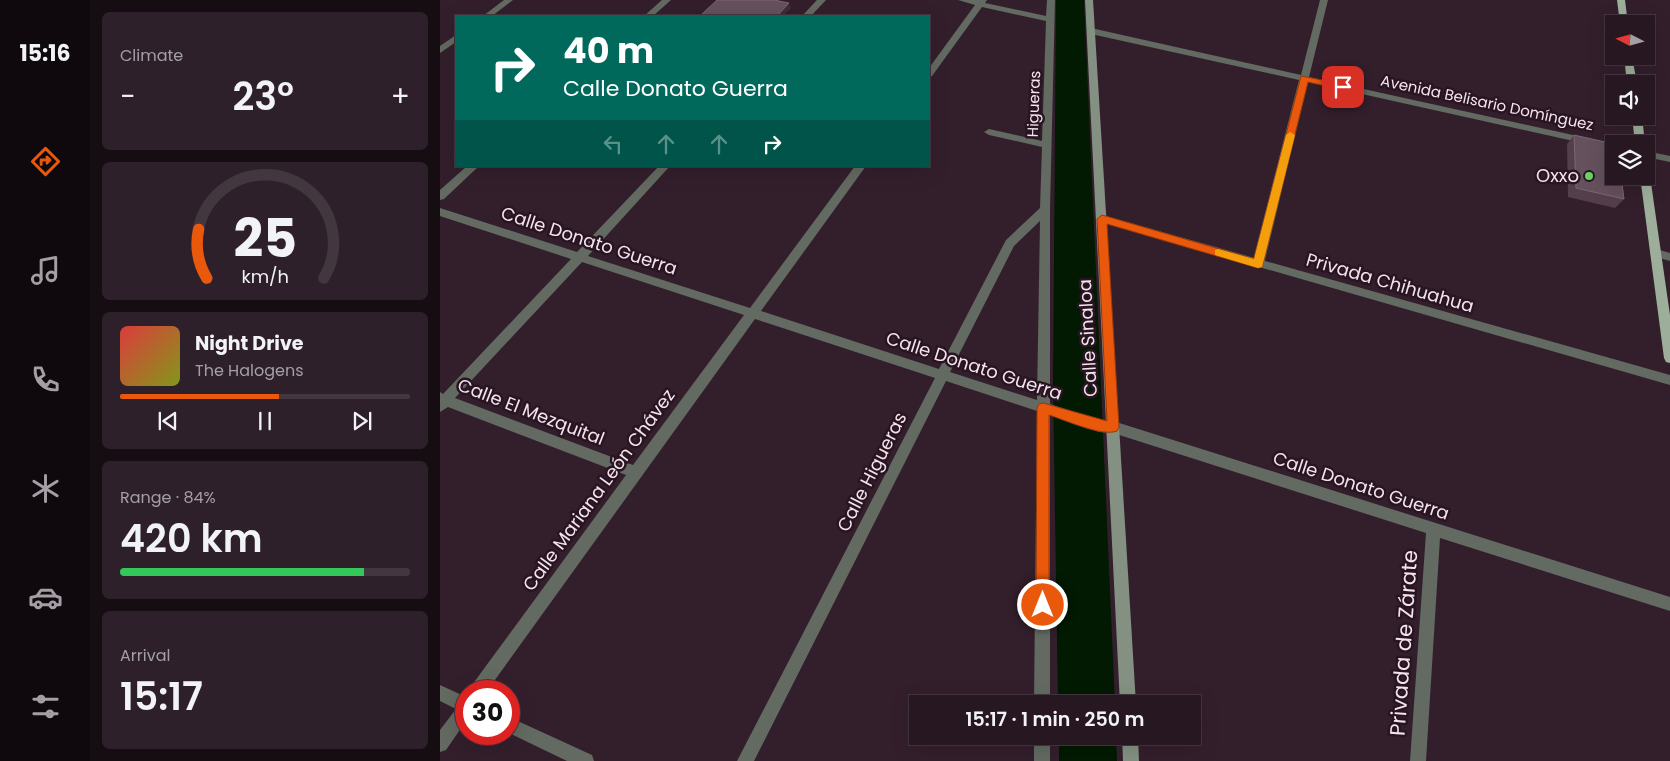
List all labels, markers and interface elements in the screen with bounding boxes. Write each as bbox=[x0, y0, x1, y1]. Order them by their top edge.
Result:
north arrow bbox=[1605, 15, 1655, 65]
map controls bbox=[1605, 15, 1655, 185]
text: 40 m bbox=[563, 26, 654, 75]
icon: right bbox=[480, 35, 545, 100]
text: 15:16 bbox=[19, 38, 71, 69]
text: Climate bbox=[120, 44, 183, 67]
pin bbox=[1322, 66, 1364, 108]
text: 23° bbox=[232, 70, 294, 123]
street label: Higueras bbox=[1022, 70, 1045, 138]
street label: Avenida Belisario Domínguez bbox=[1379, 70, 1596, 135]
text: Calle Donato Guerra bbox=[563, 73, 788, 104]
icon: arrive bbox=[1329, 73, 1357, 101]
button: sound bbox=[1605, 75, 1655, 125]
text: − bbox=[120, 77, 135, 116]
text: + bbox=[391, 77, 410, 116]
icon: left bbox=[599, 130, 627, 158]
icon: ahead bbox=[652, 130, 680, 158]
icon: ahead bbox=[705, 130, 733, 158]
icon: right bbox=[758, 130, 786, 158]
button: layers bbox=[1605, 135, 1655, 185]
icon: directions bbox=[28, 144, 63, 179]
place label: Oxxo bbox=[1536, 163, 1579, 188]
marker: Oxxo bbox=[1583, 170, 1595, 182]
street label: Calle Donato Guerra bbox=[498, 200, 681, 281]
text: 25 bbox=[233, 202, 297, 275]
street label: Privada Chihuahua bbox=[1303, 247, 1477, 318]
icon: music bbox=[28, 253, 63, 288]
text: km/h bbox=[241, 264, 289, 289]
street label: Calle Sinaloa bbox=[1072, 279, 1103, 397]
street label: Calle Donato Guerra bbox=[883, 325, 1066, 406]
text: Night Drive bbox=[195, 330, 304, 357]
text: The Halogens bbox=[195, 359, 303, 382]
icon: phone bbox=[28, 362, 63, 397]
street label: Calle El Mezquital bbox=[454, 372, 608, 451]
street label: Calle Mariana León Chávez bbox=[517, 384, 680, 596]
icon: previous bbox=[154, 407, 182, 435]
icon: pause bbox=[251, 407, 279, 435]
icon: next bbox=[348, 407, 376, 435]
street label: Calle Higueras bbox=[831, 408, 912, 536]
street label: Calle Donato Guerra bbox=[1270, 445, 1453, 526]
icon: climate bbox=[28, 471, 63, 506]
text: Range · 84% bbox=[120, 486, 216, 509]
text: 420 km bbox=[120, 512, 263, 565]
street label: Privada de Zárate bbox=[1383, 549, 1424, 737]
position arrow bbox=[1016, 578, 1068, 630]
icon: car bbox=[28, 580, 63, 615]
text: Arrival bbox=[120, 644, 170, 667]
text: 15:17 bbox=[120, 670, 203, 723]
speed limit sign: 30 bbox=[455, 680, 520, 745]
icon: filters bbox=[28, 689, 63, 724]
text: 15:17 · 1 min · 250 m bbox=[966, 706, 1144, 733]

